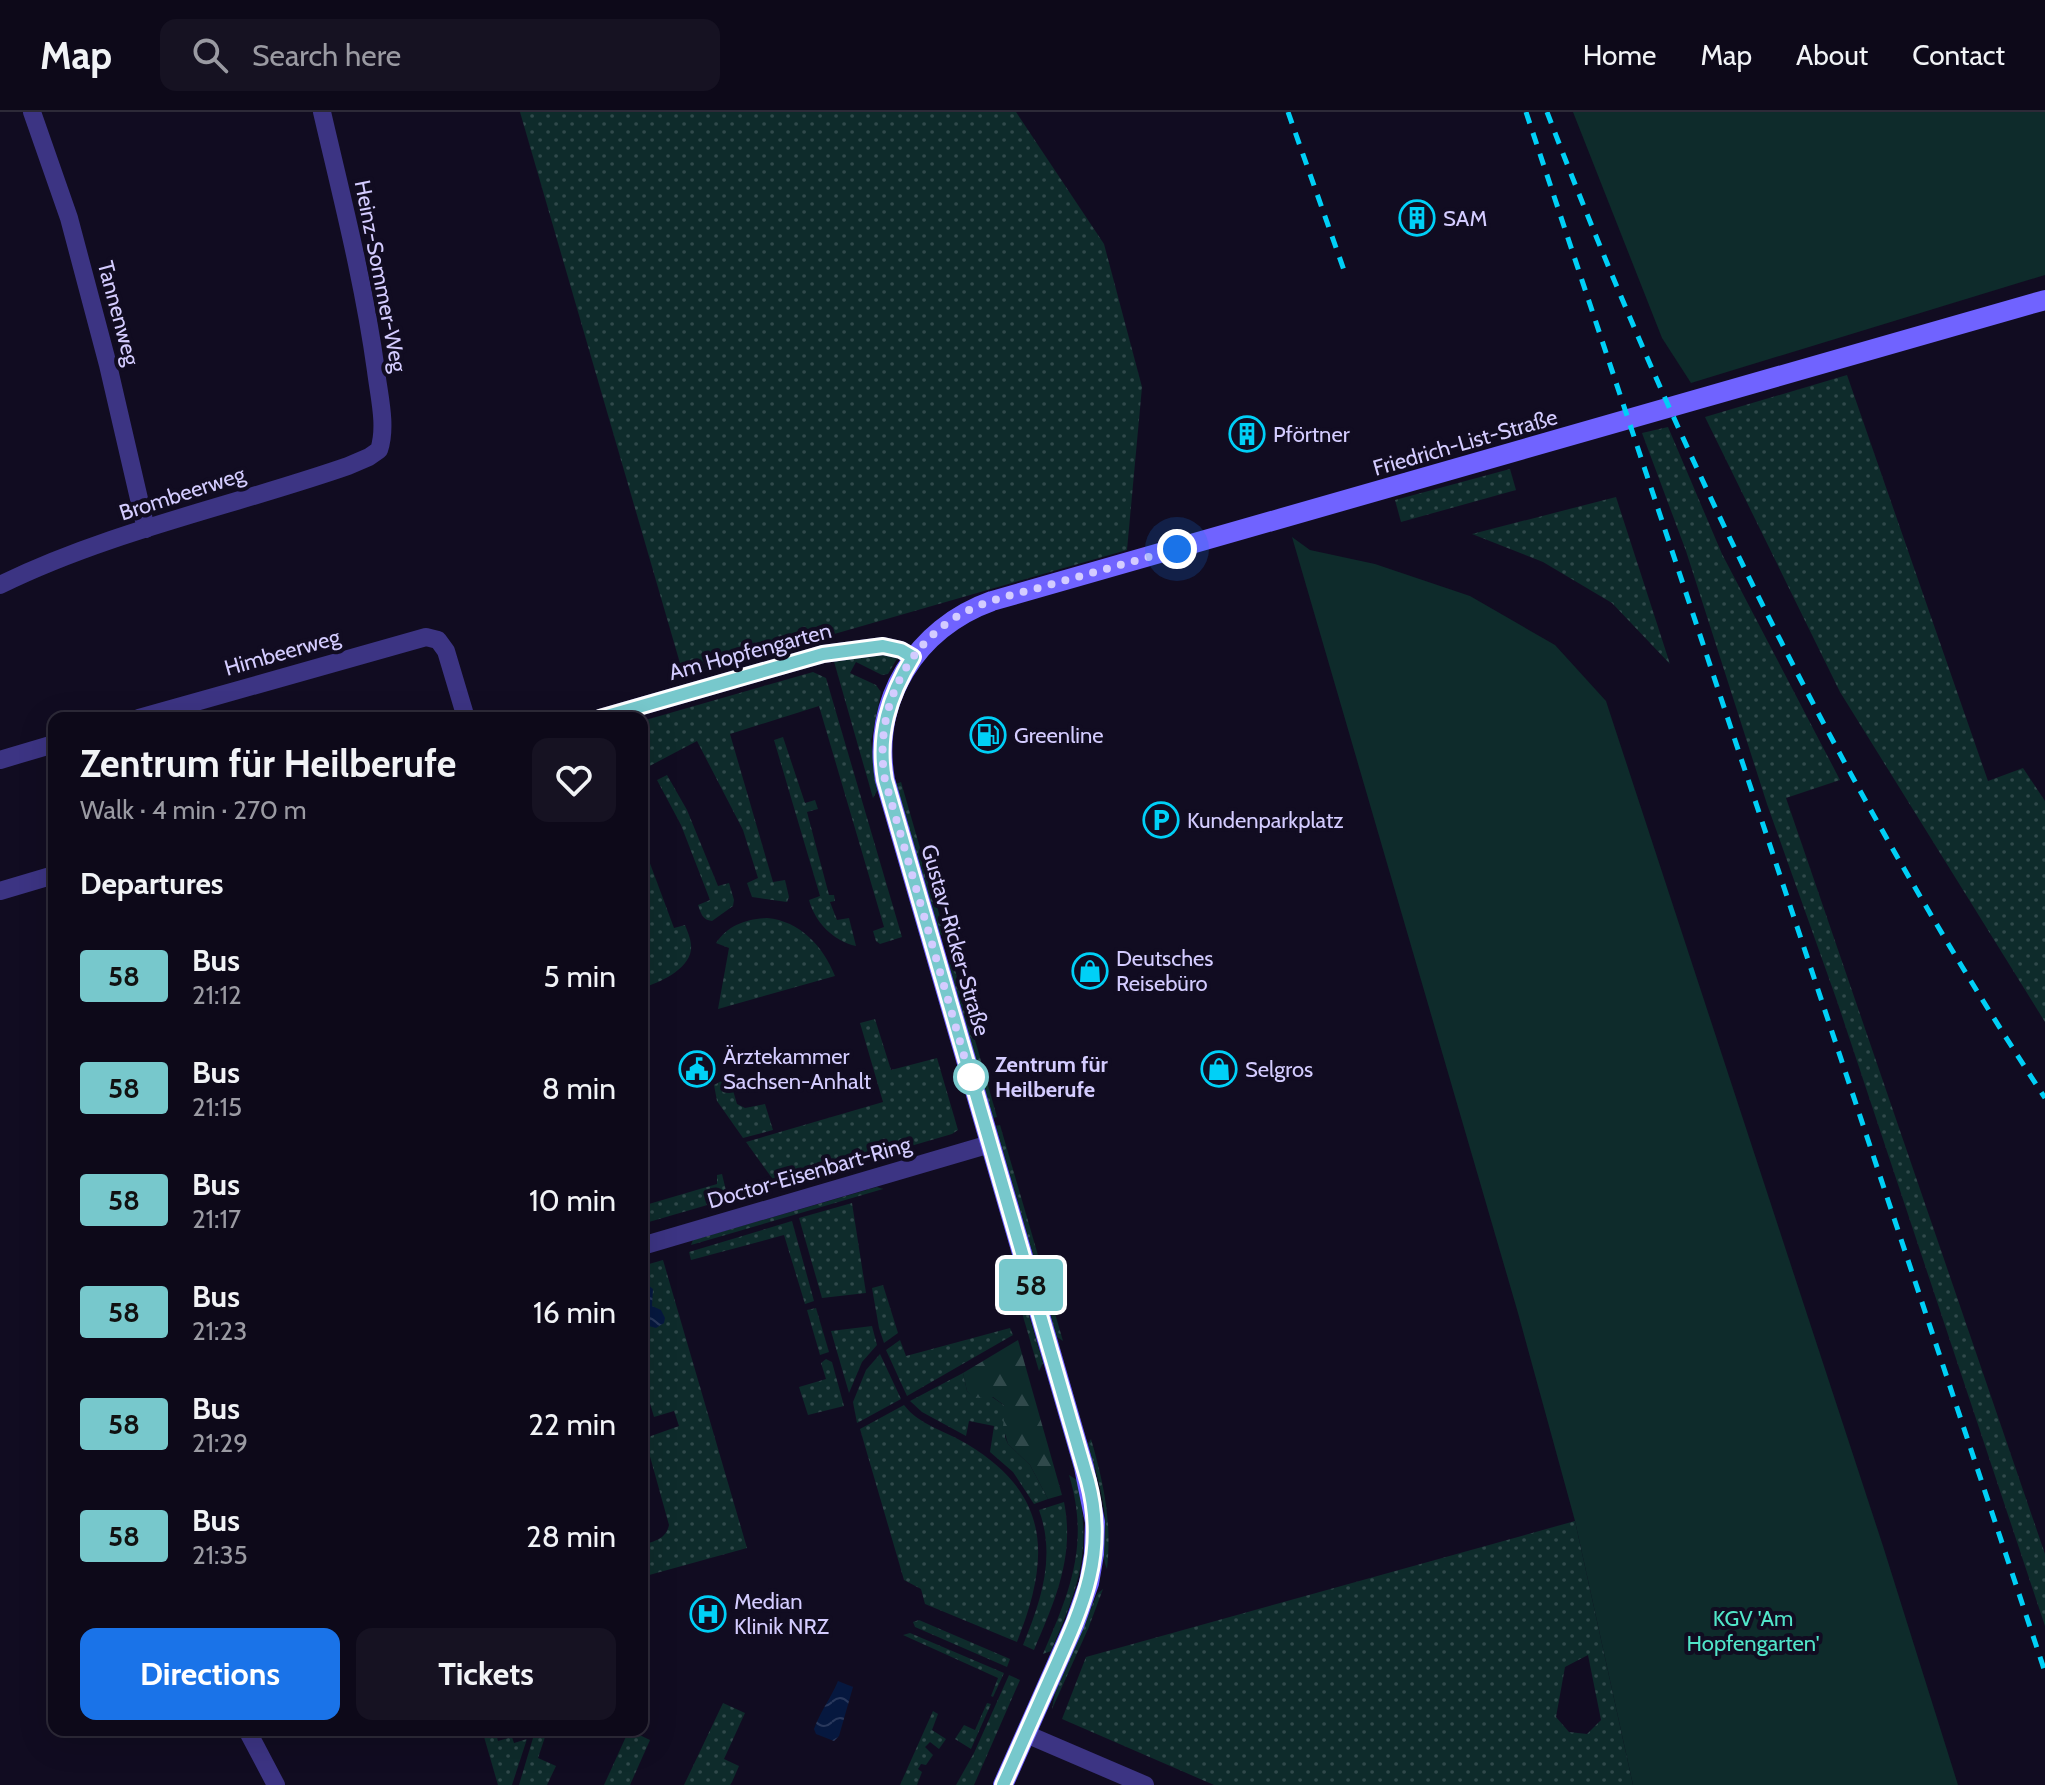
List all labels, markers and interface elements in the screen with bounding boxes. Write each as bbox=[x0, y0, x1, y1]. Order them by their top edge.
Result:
search box bbox=[160, 19, 720, 91]
text: Map bbox=[40, 32, 112, 79]
icon: search bbox=[188, 33, 232, 77]
text: Search here bbox=[252, 37, 401, 74]
text: Home bbox=[1583, 38, 1656, 72]
text: Map bbox=[1700, 38, 1752, 72]
text: About bbox=[1796, 38, 1868, 72]
text: Contact bbox=[1912, 38, 2005, 72]
street label: Heinz-Sommer-Weg bbox=[349, 178, 413, 375]
building icon: SAM bbox=[1398, 199, 1436, 237]
place label: SAM bbox=[1443, 205, 1487, 232]
street label: Tannenweg bbox=[92, 258, 146, 369]
street label: Friedrich-List-Straße bbox=[1370, 403, 1561, 482]
building icon: Pförtner bbox=[1228, 415, 1266, 453]
place label: Pförtner bbox=[1273, 421, 1350, 448]
street label: Brombeerweg bbox=[116, 460, 250, 527]
your location bbox=[1157, 529, 1197, 569]
street label: Am Hopfengarten bbox=[666, 617, 834, 686]
street label: Himbeerweg bbox=[221, 623, 344, 682]
fuel station icon: Greenline bbox=[969, 716, 1007, 754]
place label: Greenline bbox=[1014, 722, 1104, 749]
button: heart bbox=[532, 738, 616, 822]
text: Zentrum für Heilberufe bbox=[80, 740, 456, 787]
text: Walk · 4 min · 270 m bbox=[80, 794, 307, 826]
parking icon: Kundenparkplatz bbox=[1142, 801, 1180, 839]
place label: Kundenparkplatz bbox=[1187, 807, 1344, 834]
street label: Gustav-Ricker-Straße bbox=[915, 841, 996, 1039]
text: Departures bbox=[80, 865, 224, 902]
text: Bus bbox=[192, 942, 240, 979]
place label: Deutsches Reisebüro bbox=[1116, 945, 1213, 997]
shop icon: Deutsches Reisebüro bbox=[1071, 952, 1109, 990]
text: 5 min bbox=[544, 958, 616, 995]
text: 58 bbox=[108, 959, 140, 993]
text: 21:12 bbox=[192, 979, 242, 1011]
place label: Ärztekammer Sachsen-Anhalt bbox=[723, 1043, 872, 1095]
public building icon: Ärztekammer Sachsen-Anhalt bbox=[678, 1050, 716, 1088]
shop icon: Selgros bbox=[1200, 1050, 1238, 1088]
place label: Zentrum für Heilberufe bbox=[995, 1051, 1109, 1103]
text: Bus bbox=[192, 1054, 240, 1091]
place label: Selgros bbox=[1245, 1056, 1313, 1083]
marker: Zentrum für Heilberufe bbox=[954, 1060, 988, 1094]
text: 8 min bbox=[542, 1070, 616, 1107]
text: 58 bbox=[108, 1071, 140, 1105]
text: 21:15 bbox=[192, 1091, 242, 1123]
street label: Doctor-Eisenbart-Ring bbox=[704, 1130, 915, 1214]
text: Bus bbox=[192, 1166, 240, 1203]
text: 10 min bbox=[529, 1182, 616, 1219]
text: 58 bbox=[108, 1183, 140, 1217]
text: 21:17 bbox=[192, 1203, 241, 1235]
line badge: 58 bbox=[995, 1259, 1067, 1311]
text: 58 bbox=[1015, 1268, 1047, 1302]
text: Bus bbox=[192, 1278, 240, 1315]
text: 16 min bbox=[533, 1294, 616, 1331]
text: 58 bbox=[108, 1295, 140, 1329]
text: 21:23 bbox=[192, 1315, 247, 1347]
text: Bus bbox=[192, 1390, 240, 1427]
text: 22 min bbox=[528, 1406, 616, 1443]
text: 58 bbox=[108, 1407, 140, 1441]
text: 21:29 bbox=[192, 1427, 248, 1459]
text: Bus bbox=[192, 1502, 240, 1539]
text: 28 min bbox=[526, 1518, 616, 1555]
text: 58 bbox=[108, 1519, 140, 1553]
text: 21:35 bbox=[192, 1539, 248, 1571]
place label: Median Klinik NRZ bbox=[734, 1588, 829, 1640]
hospital icon: Median Klinik NRZ bbox=[689, 1595, 727, 1633]
park label: KGV 'Am Hopfengarten' bbox=[1687, 1605, 1819, 1657]
button: Directions bbox=[80, 1628, 340, 1720]
button: Tickets bbox=[356, 1628, 616, 1720]

